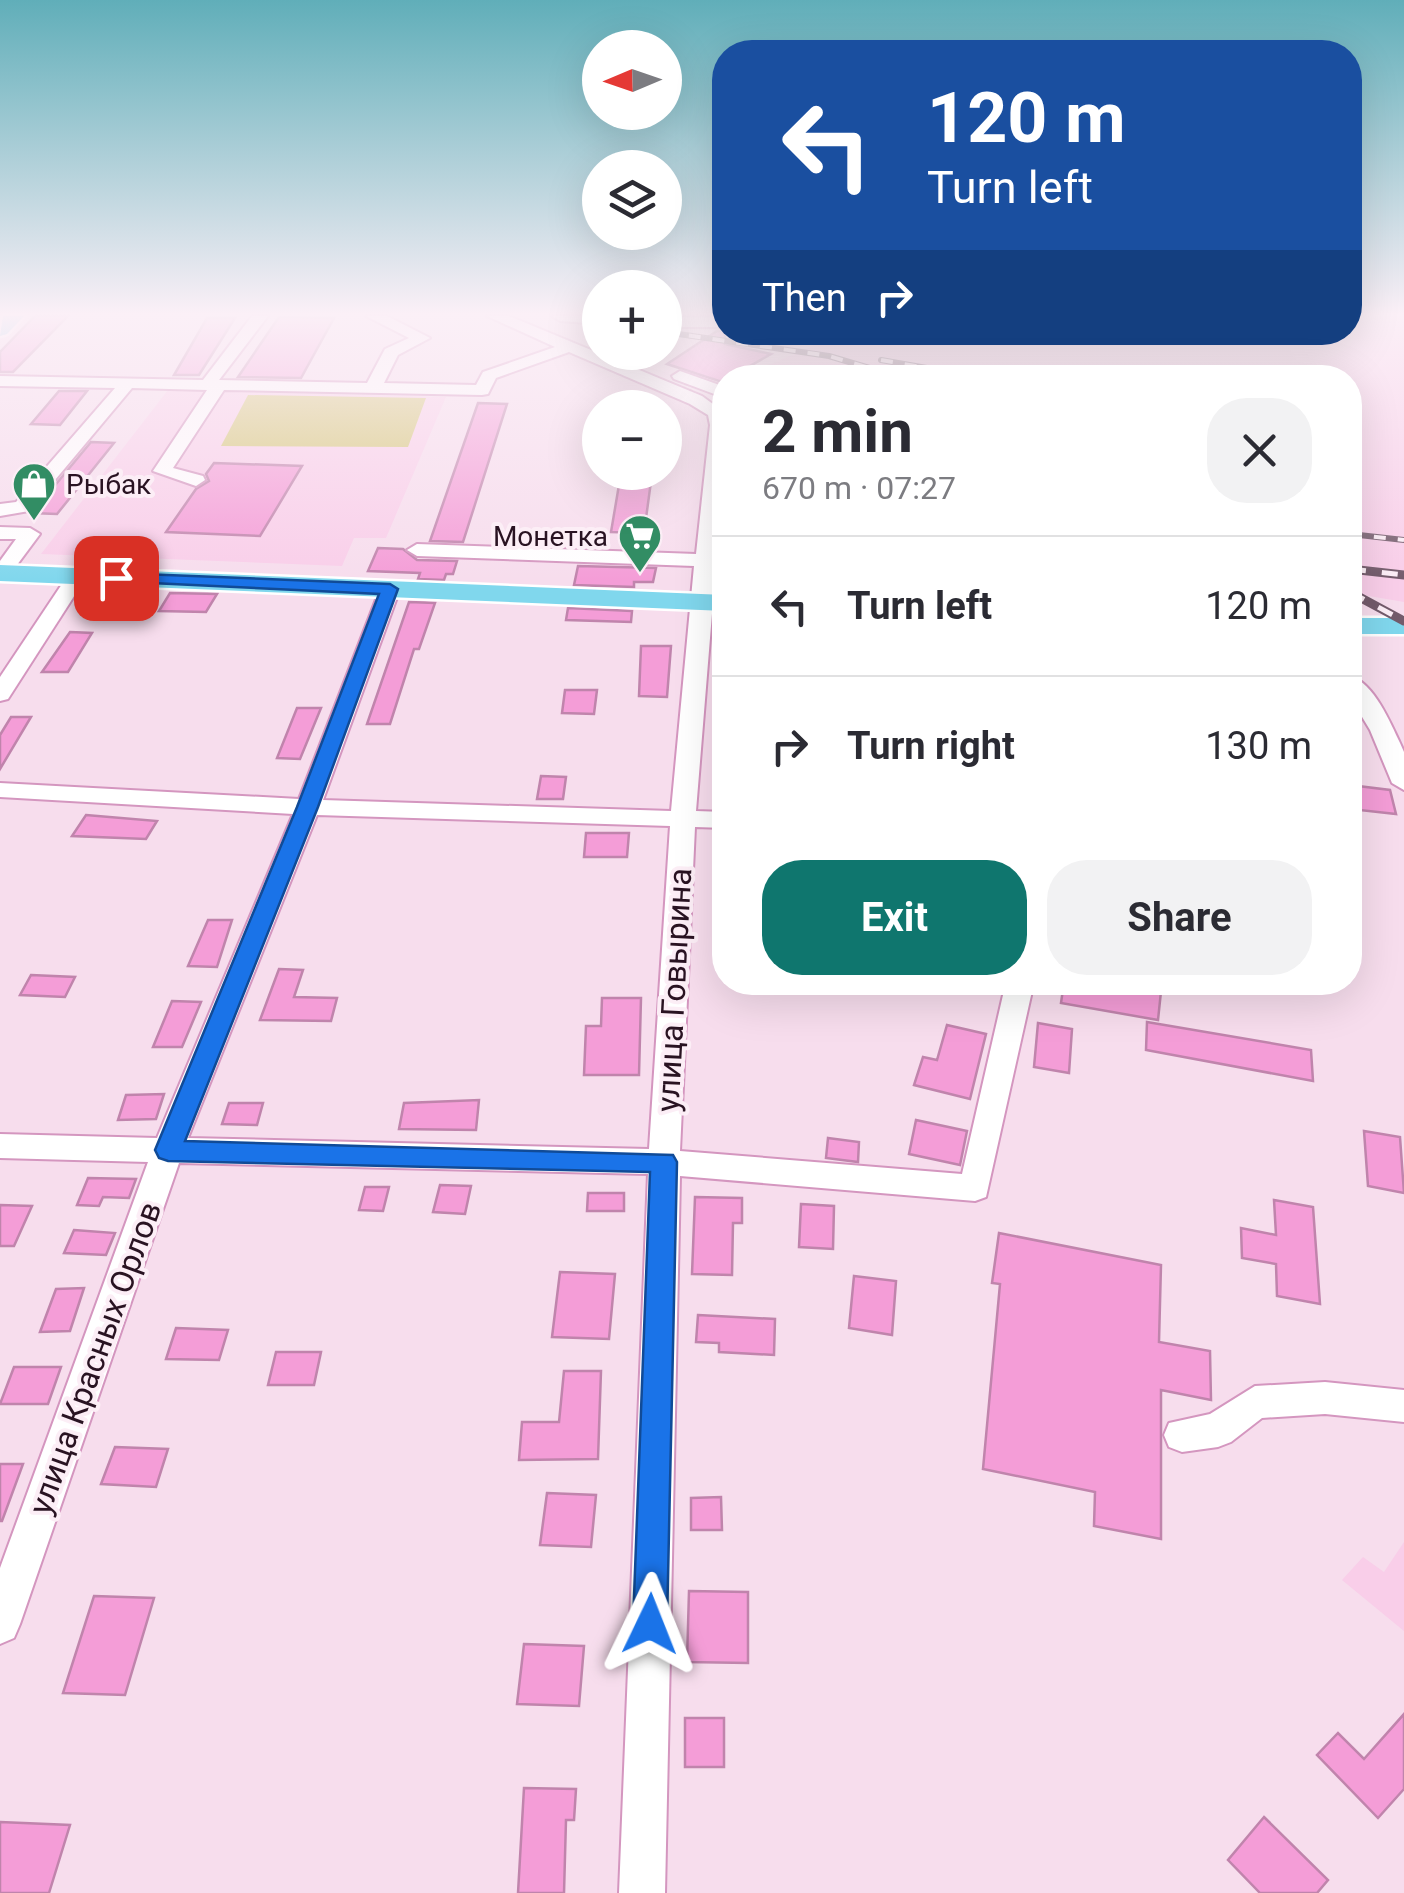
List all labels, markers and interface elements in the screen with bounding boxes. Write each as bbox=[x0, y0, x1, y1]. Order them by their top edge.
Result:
north arrow bbox=[582, 30, 682, 130]
map controls bbox=[582, 30, 682, 490]
text: 120 m bbox=[927, 77, 1126, 159]
icon: left bbox=[762, 80, 892, 210]
button: layers bbox=[582, 150, 682, 250]
text: Turn left bbox=[927, 161, 1093, 214]
button: + bbox=[582, 270, 682, 370]
icon: right bbox=[867, 270, 922, 325]
text: Then bbox=[762, 276, 847, 320]
button: − bbox=[582, 390, 682, 490]
text: 2 min bbox=[762, 396, 913, 467]
button: close bbox=[1207, 398, 1312, 503]
shop icon: Рыбак bbox=[11, 461, 57, 522]
place label: Рыбак bbox=[66, 468, 151, 501]
text: 670 m · 07:27 bbox=[762, 469, 956, 507]
supermarket icon: Монетка bbox=[617, 513, 663, 574]
place label: Монетка bbox=[493, 520, 608, 553]
pin bbox=[74, 536, 159, 621]
icon: arrive bbox=[89, 551, 144, 606]
icon: left bbox=[762, 579, 817, 634]
text: Turn left bbox=[847, 584, 992, 628]
text: 120 m bbox=[1205, 584, 1312, 628]
icon: right bbox=[762, 719, 817, 774]
text: Turn right bbox=[847, 724, 1015, 768]
text: 130 m bbox=[1205, 724, 1312, 768]
button: Exit bbox=[762, 860, 1027, 975]
button: Share bbox=[1047, 860, 1312, 975]
street label: улица Говырина bbox=[649, 867, 699, 1113]
street label: улица Красных Орлов bbox=[21, 1196, 169, 1520]
position arrow bbox=[598, 1572, 702, 1676]

